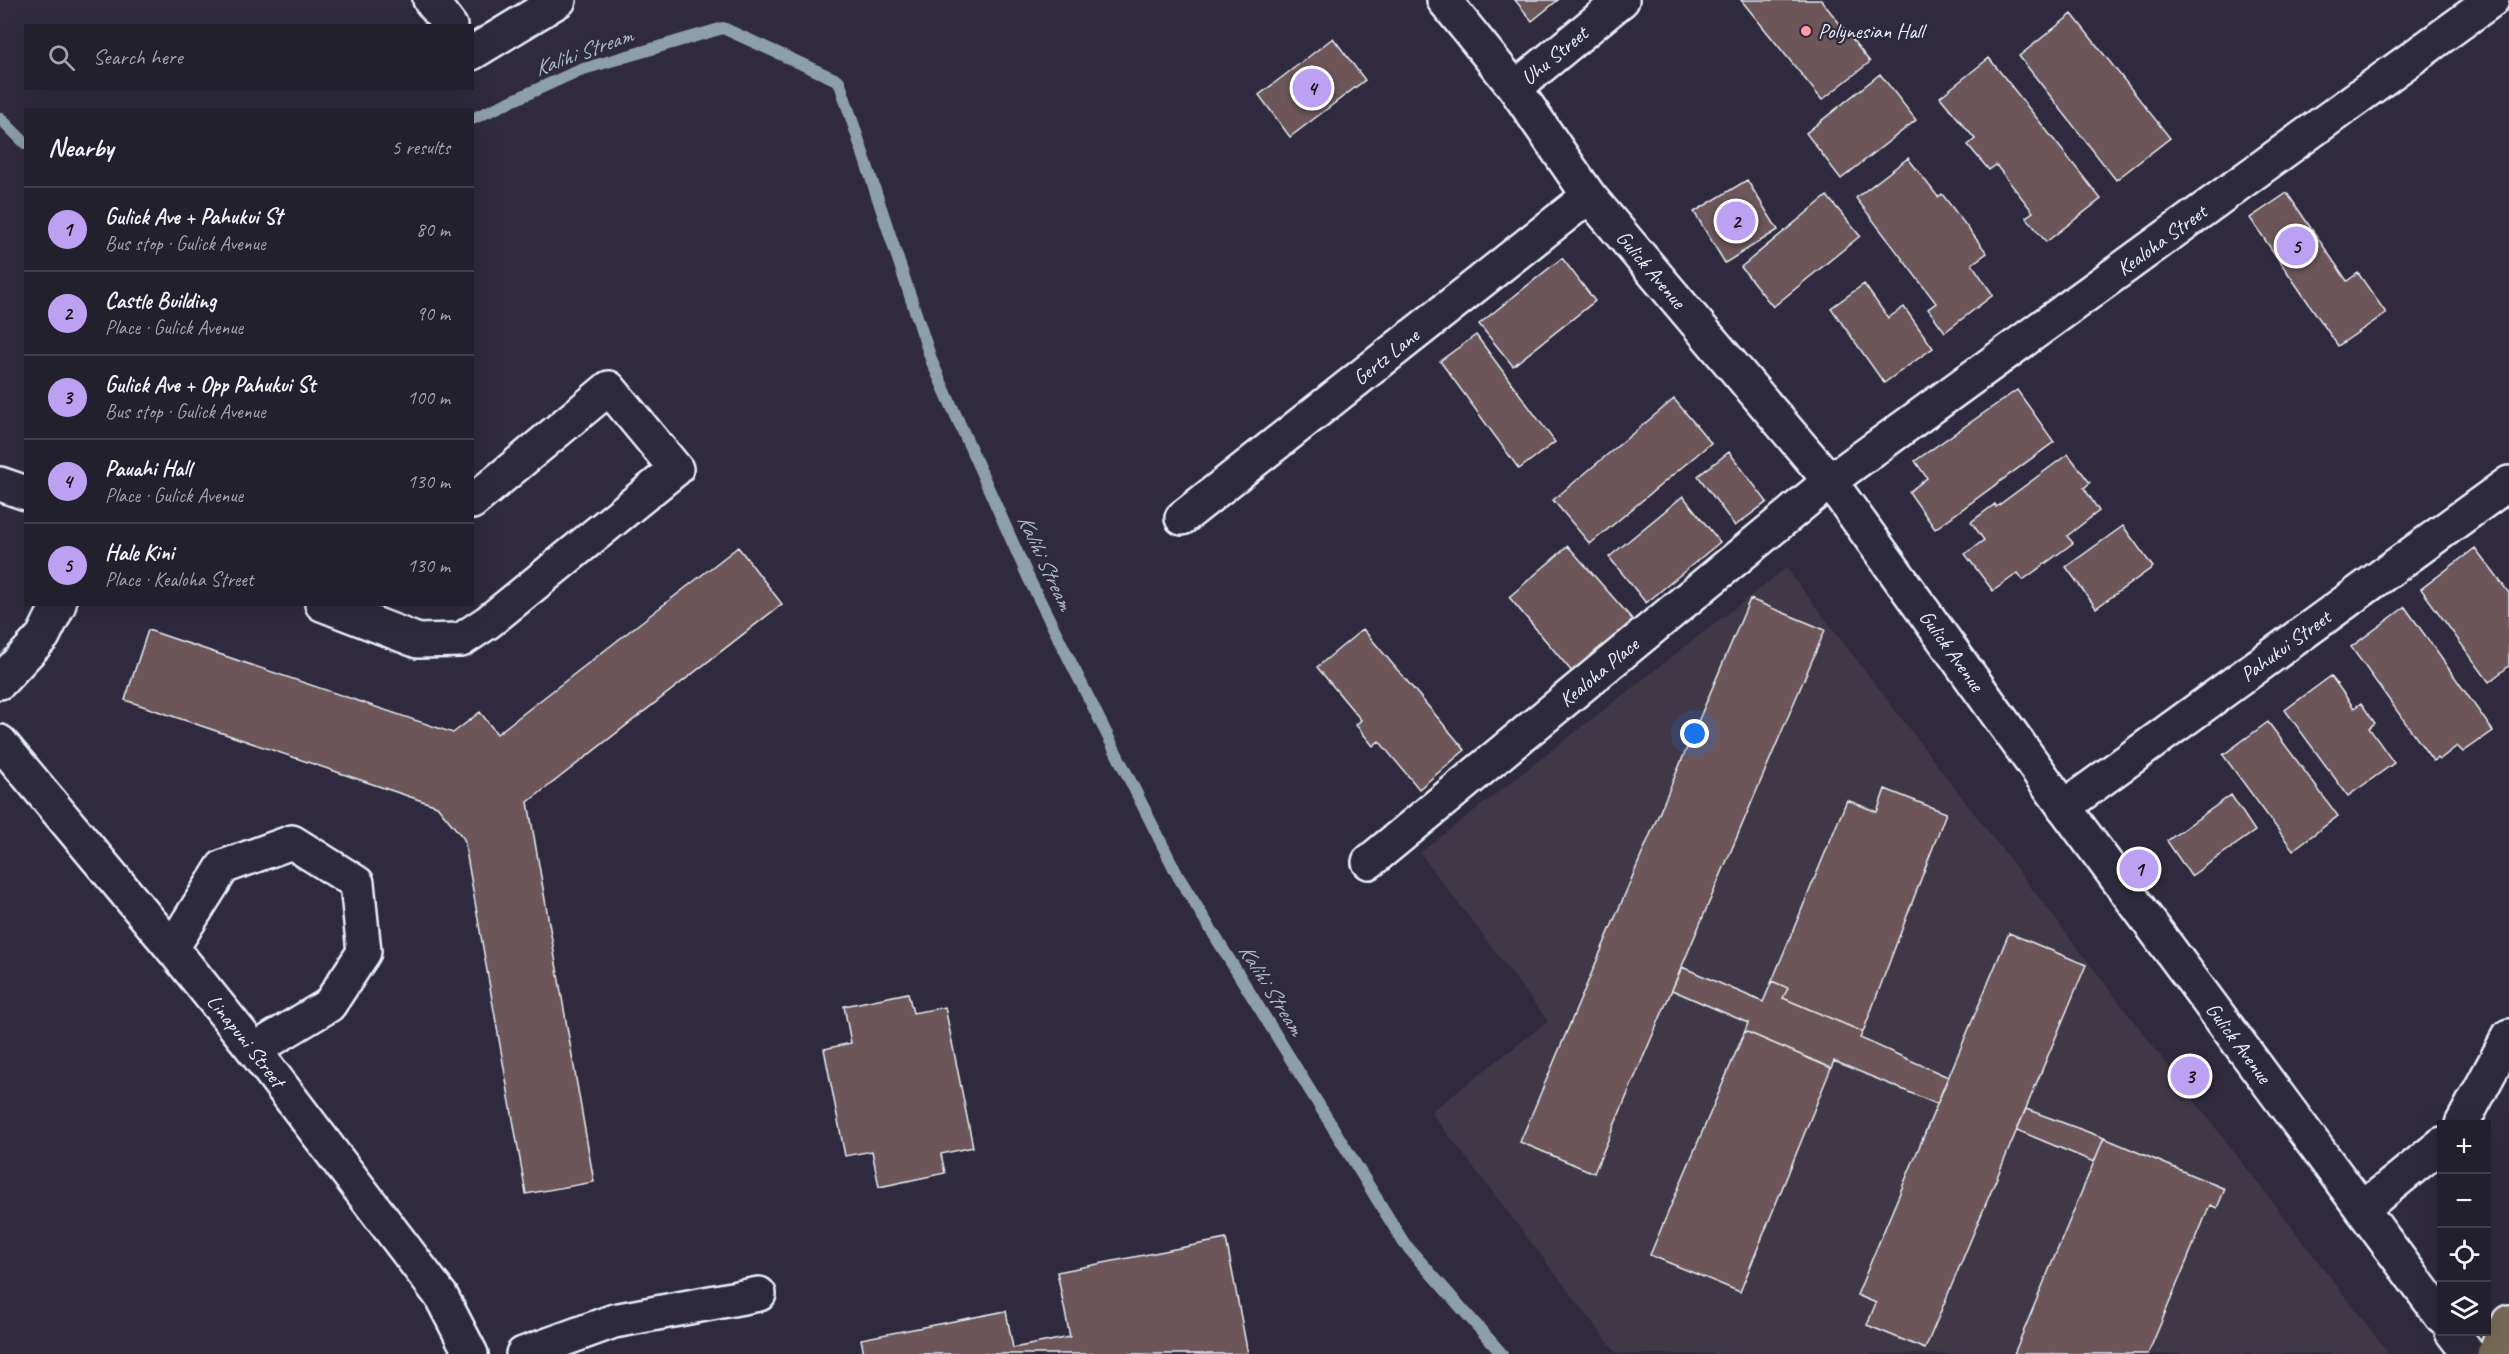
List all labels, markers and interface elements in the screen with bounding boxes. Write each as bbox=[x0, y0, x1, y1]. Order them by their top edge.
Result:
place label: Polynesian Hall bbox=[1818, 18, 1927, 44]
street label: Uhu Street bbox=[1516, 19, 1595, 91]
water label: Kalihi Stream bbox=[530, 20, 639, 83]
search box bbox=[24, 24, 474, 90]
marker: Polynesian Hall bbox=[1799, 24, 1813, 38]
icon: search bbox=[45, 41, 78, 74]
text: Search here bbox=[93, 43, 183, 71]
pin: 4 bbox=[1292, 66, 1332, 110]
text: Nearby bbox=[48, 131, 113, 164]
text: 5 results bbox=[391, 135, 450, 160]
street label: Kealoha Street bbox=[2112, 197, 2213, 281]
pin: 2 bbox=[1716, 198, 1756, 244]
text: Gulick Ave + Pahukui St bbox=[105, 203, 282, 231]
text: 1 bbox=[63, 217, 72, 242]
text: 80 m bbox=[416, 217, 450, 242]
pin: 5 bbox=[2276, 224, 2316, 268]
street label: Gulick Avenue bbox=[1611, 225, 1692, 315]
text: Bus stop · Gulick Avenue bbox=[105, 231, 266, 256]
text: Castle Building bbox=[105, 287, 216, 315]
text: 2 bbox=[63, 301, 72, 326]
text: 90 m bbox=[416, 301, 450, 326]
text: Place · Gulick Avenue bbox=[105, 315, 243, 340]
street label: Gertz Lane bbox=[1348, 322, 1425, 391]
text: Gulick Ave + Opp Pahukui St bbox=[105, 371, 315, 399]
text: 3 bbox=[63, 385, 72, 410]
text: 100 m bbox=[407, 385, 450, 410]
text: Bus stop · Gulick Avenue bbox=[105, 399, 266, 424]
text: Pauahi Hall bbox=[105, 455, 191, 483]
text: 4 bbox=[63, 469, 72, 494]
text: 130 m bbox=[407, 469, 450, 494]
text: Place · Gulick Avenue bbox=[105, 483, 243, 508]
water label: Kalihi Stream bbox=[1011, 510, 1080, 617]
text: Hale Kini bbox=[105, 539, 174, 567]
text: 5 bbox=[63, 553, 72, 578]
text: 130 m bbox=[407, 553, 450, 578]
text: Place · Kealoha Street bbox=[105, 567, 253, 592]
street label: Pahukui Street bbox=[2235, 603, 2337, 687]
street label: Gulick Avenue bbox=[1914, 605, 1990, 697]
street label: Kealoha Place bbox=[1554, 631, 1645, 713]
your location bbox=[1680, 719, 1709, 748]
pin: 1 bbox=[2120, 846, 2158, 892]
water label: Kalihi Stream bbox=[1232, 939, 1311, 1042]
street label: Linapuni Street bbox=[201, 989, 292, 1095]
street label: Gulick Avenue bbox=[2200, 997, 2278, 1089]
pin: 3 bbox=[2170, 1054, 2210, 1098]
map controls bbox=[2437, 1120, 2491, 1336]
button: + bbox=[2437, 1120, 2491, 1174]
button: − bbox=[2437, 1174, 2491, 1228]
button: locate bbox=[2437, 1228, 2491, 1282]
button: layers bbox=[2437, 1282, 2491, 1336]

